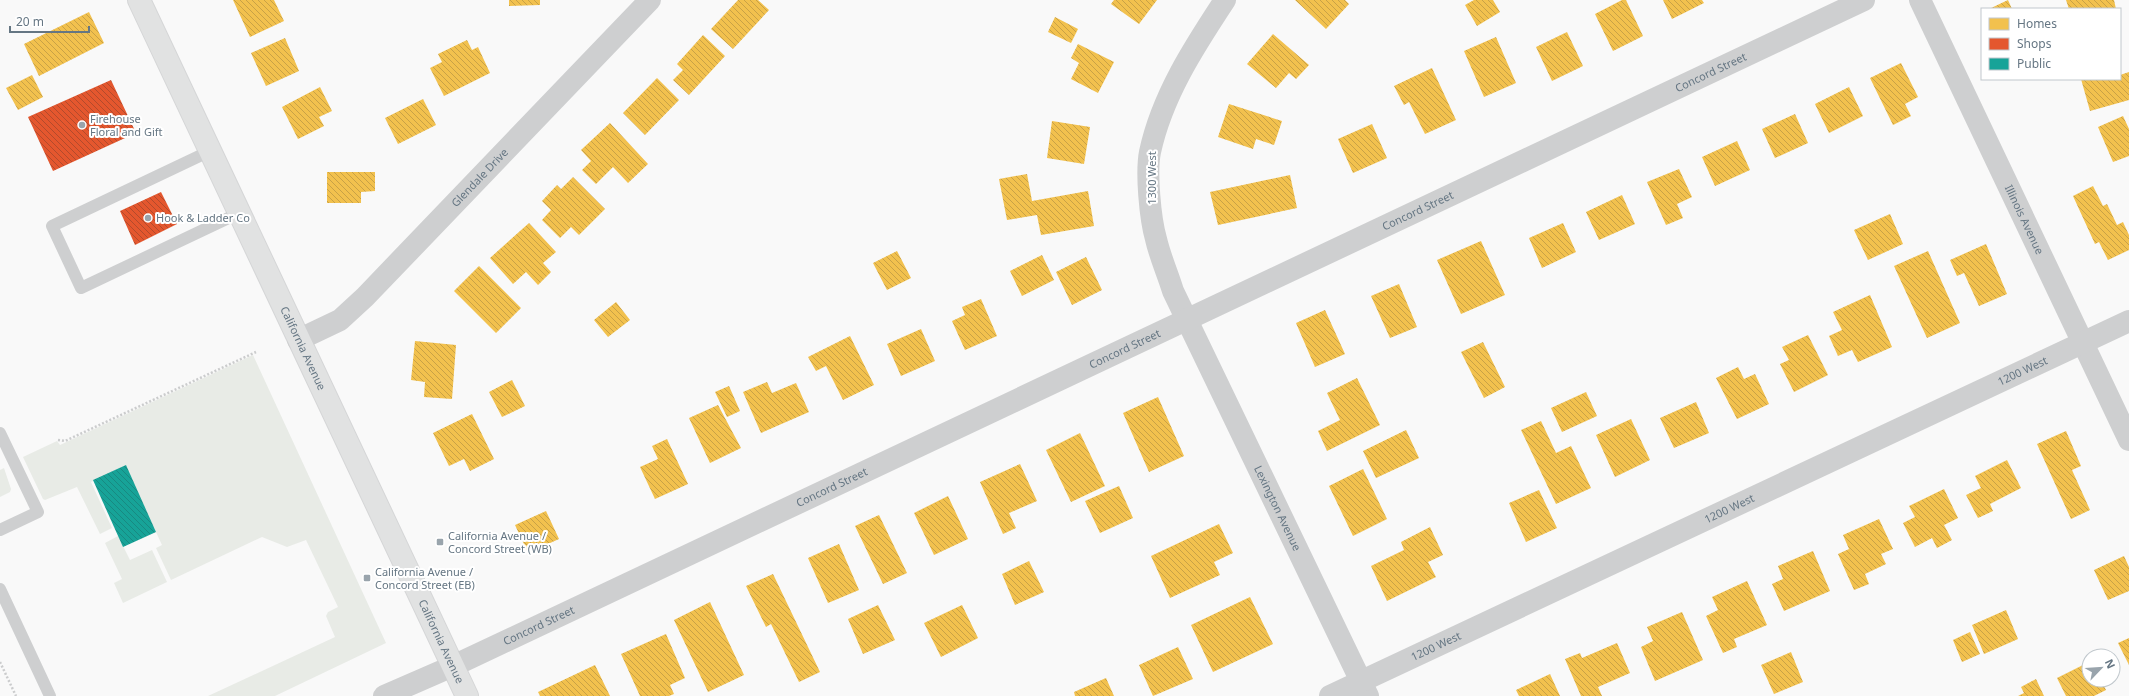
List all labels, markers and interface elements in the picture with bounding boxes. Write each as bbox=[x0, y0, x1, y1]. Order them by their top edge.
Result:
scale bar bbox=[10, 8, 89, 34]
legend bbox=[1981, 8, 2121, 80]
text: 20 m bbox=[16, 13, 44, 30]
text: Homes bbox=[2017, 15, 2057, 32]
text: Shops bbox=[2017, 35, 2052, 52]
street label: Concord Street bbox=[1672, 49, 1749, 95]
text: Public bbox=[2017, 55, 2051, 72]
place label: Firehouse Floral and Gift bbox=[90, 111, 163, 139]
marker: Firehouse Floral and Gift bbox=[77, 120, 87, 130]
street label: Glendale Drive bbox=[448, 145, 511, 210]
street label: 1300 West bbox=[1144, 151, 1159, 205]
street label: Illinois Avenue bbox=[2002, 182, 2048, 257]
street label: Concord Street bbox=[1379, 187, 1456, 233]
place label: Hook & Ladder Co bbox=[156, 210, 250, 225]
marker: Hook & Ladder Co bbox=[143, 213, 153, 223]
street label: California Avenue bbox=[277, 304, 330, 392]
street label: Concord Street bbox=[1086, 325, 1163, 372]
street label: 1200 West bbox=[1995, 352, 2050, 389]
street label: Lexington Avenue bbox=[1251, 463, 1305, 553]
street label: Concord Street bbox=[793, 464, 870, 510]
street label: 1200 West bbox=[1702, 490, 1756, 526]
place label: California Avenue / Concord Street (WB) bbox=[448, 528, 552, 556]
marker: California Avenue / Concord Street (WB) bbox=[435, 537, 445, 547]
place label: California Avenue / Concord Street (EB) bbox=[375, 564, 475, 592]
marker: California Avenue / Concord Street (EB) bbox=[362, 573, 372, 583]
street label: California Avenue bbox=[415, 597, 468, 686]
street label: Concord Street bbox=[500, 602, 577, 648]
street label: 1200 West bbox=[1408, 628, 1463, 664]
north arrow bbox=[2081, 648, 2121, 688]
text: N bbox=[2102, 656, 2119, 671]

